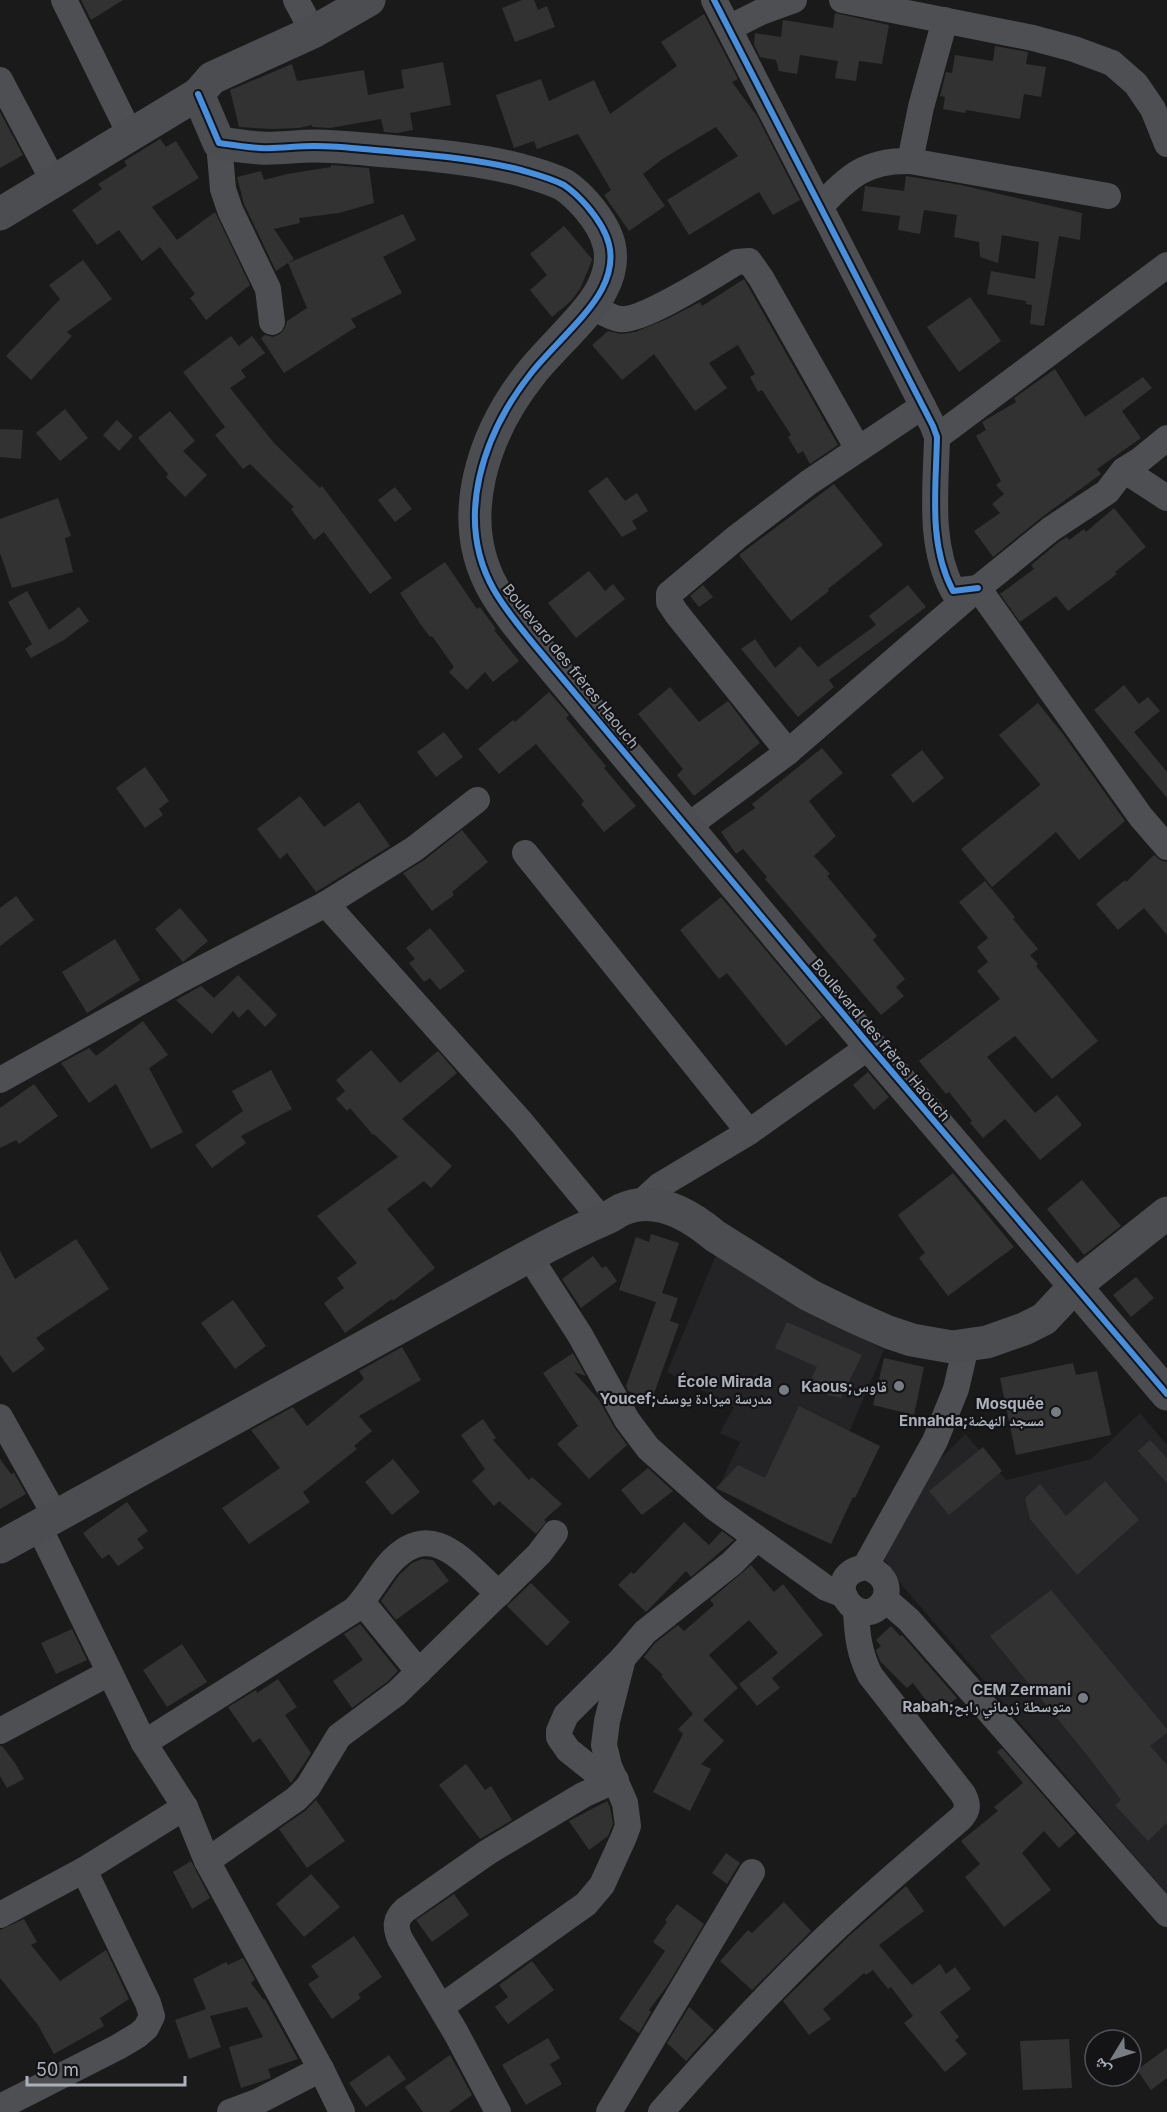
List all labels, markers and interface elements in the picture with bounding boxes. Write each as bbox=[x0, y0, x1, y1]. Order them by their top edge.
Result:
street label: Boulevard des frères Haouch bbox=[499, 580, 643, 752]
street label: Boulevard des frères Haouch bbox=[807, 955, 955, 1125]
place label: École Mirada Youcef;مدرسة ميرادة يوسف bbox=[600, 1372, 772, 1408]
place label: Kaous;قاوس bbox=[801, 1377, 887, 1396]
marker: Kaous;قاوس bbox=[892, 1379, 906, 1393]
marker: École Mirada Youcef;مدرسة ميرادة يوسف bbox=[777, 1383, 791, 1397]
place label: Mosquée Ennahda;مسجد النهضة bbox=[899, 1394, 1044, 1430]
marker: Mosquée Ennahda;مسجد النهضة bbox=[1049, 1405, 1063, 1419]
place label: CEM Zermani Rabah;متوسطة زرماني رابح bbox=[903, 1680, 1071, 1718]
marker: CEM Zermani Rabah;متوسطة زرماني رابح bbox=[1076, 1691, 1090, 1705]
north arrow bbox=[1083, 2028, 1143, 2088]
scale bar bbox=[27, 2049, 184, 2087]
text: ش bbox=[1088, 2054, 1114, 2080]
text: 50 m bbox=[36, 2059, 79, 2080]

